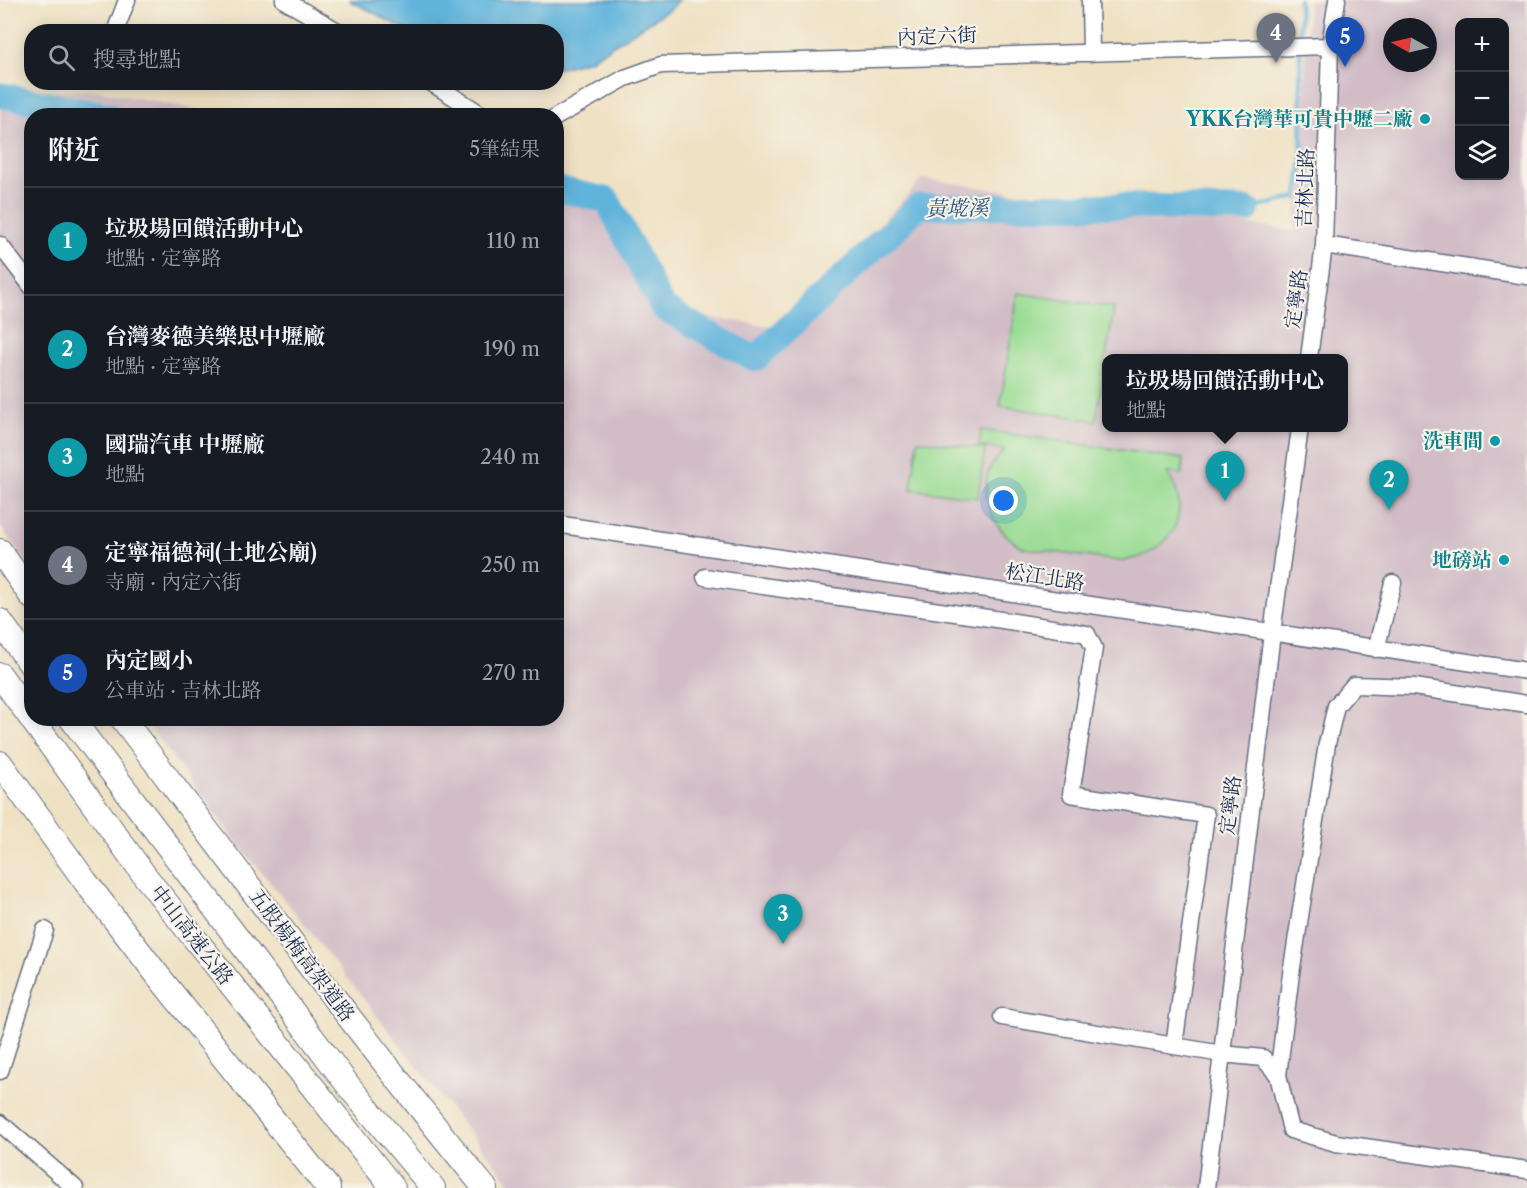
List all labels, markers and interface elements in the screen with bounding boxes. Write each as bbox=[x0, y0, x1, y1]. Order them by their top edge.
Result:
pin: 4 bbox=[1256, 14, 1296, 63]
pin: 5 bbox=[1326, 17, 1364, 67]
north arrow bbox=[1383, 18, 1437, 72]
map controls bbox=[1455, 18, 1509, 180]
button: + bbox=[1455, 18, 1509, 72]
street label: 內定六街 bbox=[897, 23, 977, 49]
search box bbox=[24, 24, 564, 90]
icon: search bbox=[45, 41, 78, 74]
text: 搜尋地點 bbox=[93, 46, 181, 73]
button: − bbox=[1455, 72, 1509, 126]
place label: YKK台灣華可貴中壢二廠 bbox=[1185, 107, 1413, 131]
marker: YKK台灣華可貴中壢二廠 bbox=[1418, 112, 1432, 126]
button: layers bbox=[1455, 126, 1509, 180]
text: 附近 bbox=[48, 134, 100, 166]
text: 5筆結果 bbox=[469, 137, 540, 161]
street label: 吉林北路 bbox=[1292, 148, 1318, 228]
water label: 黃墘溪 bbox=[925, 195, 991, 221]
text: 垃圾場回饋活動中心 bbox=[105, 215, 303, 242]
text: 1 bbox=[63, 229, 72, 253]
text: 110 m bbox=[487, 229, 540, 253]
text: 地點 · 定寧路 bbox=[105, 246, 221, 270]
street label: 定寧路 bbox=[1280, 268, 1312, 330]
text: 台灣麥德美樂思中壢廠 bbox=[105, 323, 325, 350]
text: 2 bbox=[62, 337, 73, 361]
text: 190 m bbox=[483, 337, 540, 361]
text: 地點 · 定寧路 bbox=[105, 354, 221, 378]
popup bbox=[1102, 354, 1348, 432]
text: 垃圾場回饋活動中心 bbox=[1126, 367, 1324, 394]
text: 地點 bbox=[1126, 398, 1166, 422]
place label: 洗車間 bbox=[1423, 429, 1483, 453]
text: 國瑞汽車 中壢廠 bbox=[105, 431, 265, 458]
marker: 洗車間 bbox=[1488, 434, 1502, 448]
text: 3 bbox=[62, 445, 73, 469]
text: 240 m bbox=[480, 445, 540, 469]
pin: 1 bbox=[1206, 452, 1244, 501]
pin: 2 bbox=[1370, 460, 1408, 510]
text: 地點 bbox=[105, 462, 145, 486]
your location bbox=[989, 486, 1018, 515]
text: 定寧福德祠(土地公廟) bbox=[105, 539, 317, 566]
place label: 地磅站 bbox=[1432, 548, 1492, 572]
text: 4 bbox=[62, 553, 73, 577]
text: 250 m bbox=[481, 553, 540, 577]
marker: 地磅站 bbox=[1497, 553, 1511, 567]
street label: 松江北路 bbox=[1004, 559, 1086, 595]
text: 寺廟 · 內定六街 bbox=[105, 570, 241, 594]
text: 內定國小 bbox=[105, 647, 193, 674]
text: 5 bbox=[62, 661, 73, 685]
text: 270 m bbox=[482, 661, 540, 685]
text: 公車站 · 吉林北路 bbox=[105, 678, 261, 702]
street label: 定寧路 bbox=[1214, 774, 1246, 836]
street label: 中山高速公路 bbox=[146, 880, 238, 990]
street label: 五股楊梅高架道路 bbox=[244, 884, 360, 1026]
pin: 3 bbox=[764, 894, 802, 944]

